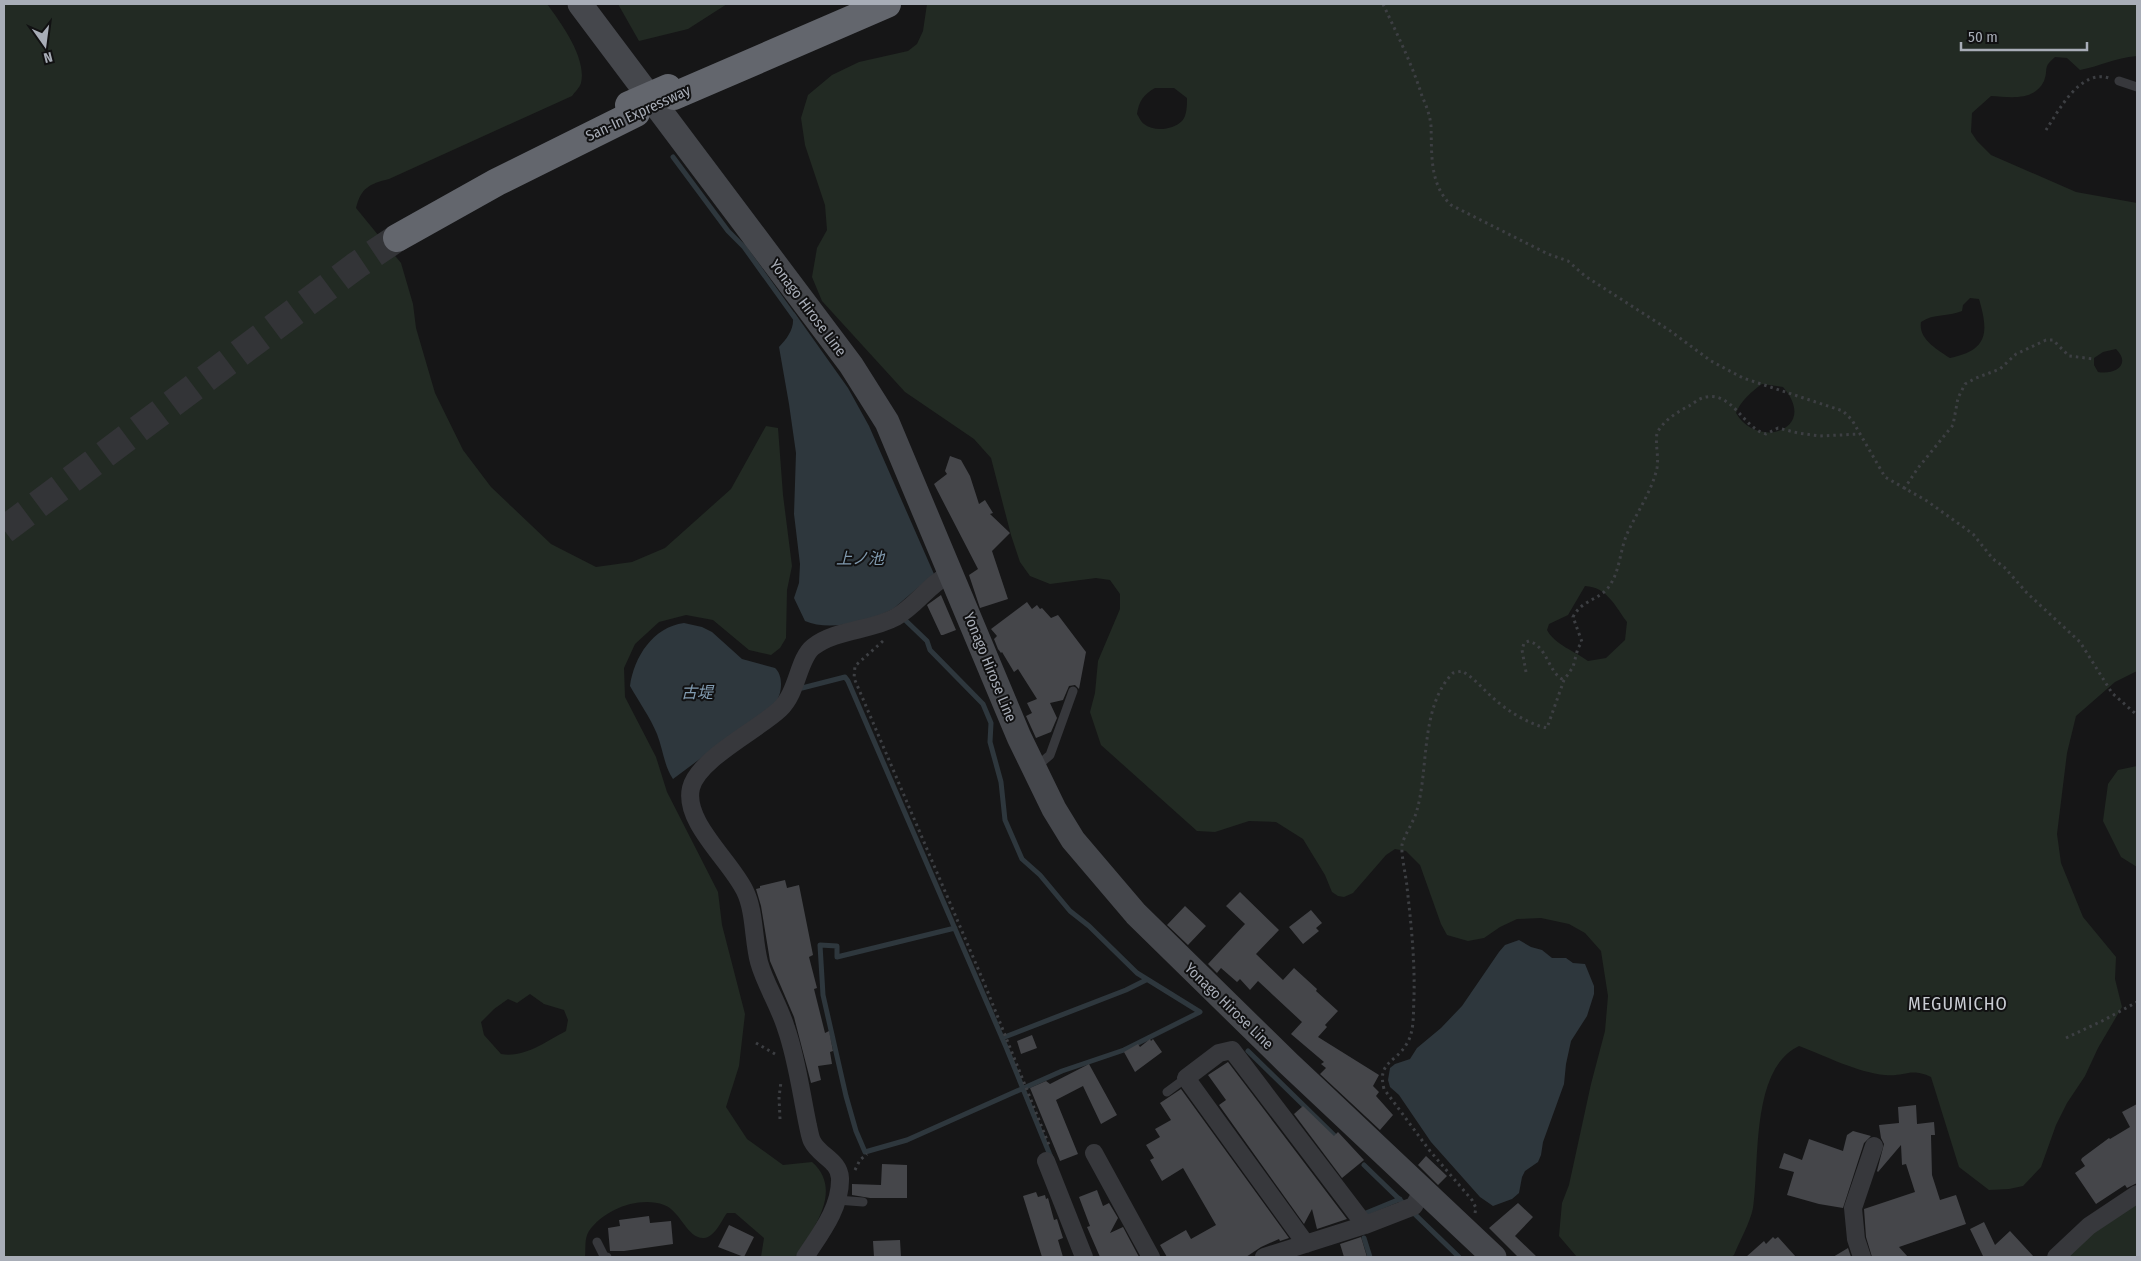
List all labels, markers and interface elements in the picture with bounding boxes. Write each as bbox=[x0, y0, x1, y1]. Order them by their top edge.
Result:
north arrow bbox=[20, 20, 70, 70]
scale bar bbox=[1961, 20, 2087, 52]
text: 50 m bbox=[1968, 28, 1998, 46]
text: N bbox=[42, 48, 54, 66]
street label: San-In Expressway bbox=[583, 81, 693, 145]
street label: Yonago Hirose Line bbox=[766, 256, 850, 360]
water label: 上ノ池 bbox=[836, 549, 886, 568]
street label: Yonago Hirose Line bbox=[960, 610, 1020, 724]
water label: 古堤 bbox=[681, 683, 715, 702]
street label: Yonago Hirose Line bbox=[1181, 959, 1277, 1053]
district label: MEGUMICHO bbox=[1908, 993, 2008, 1015]

